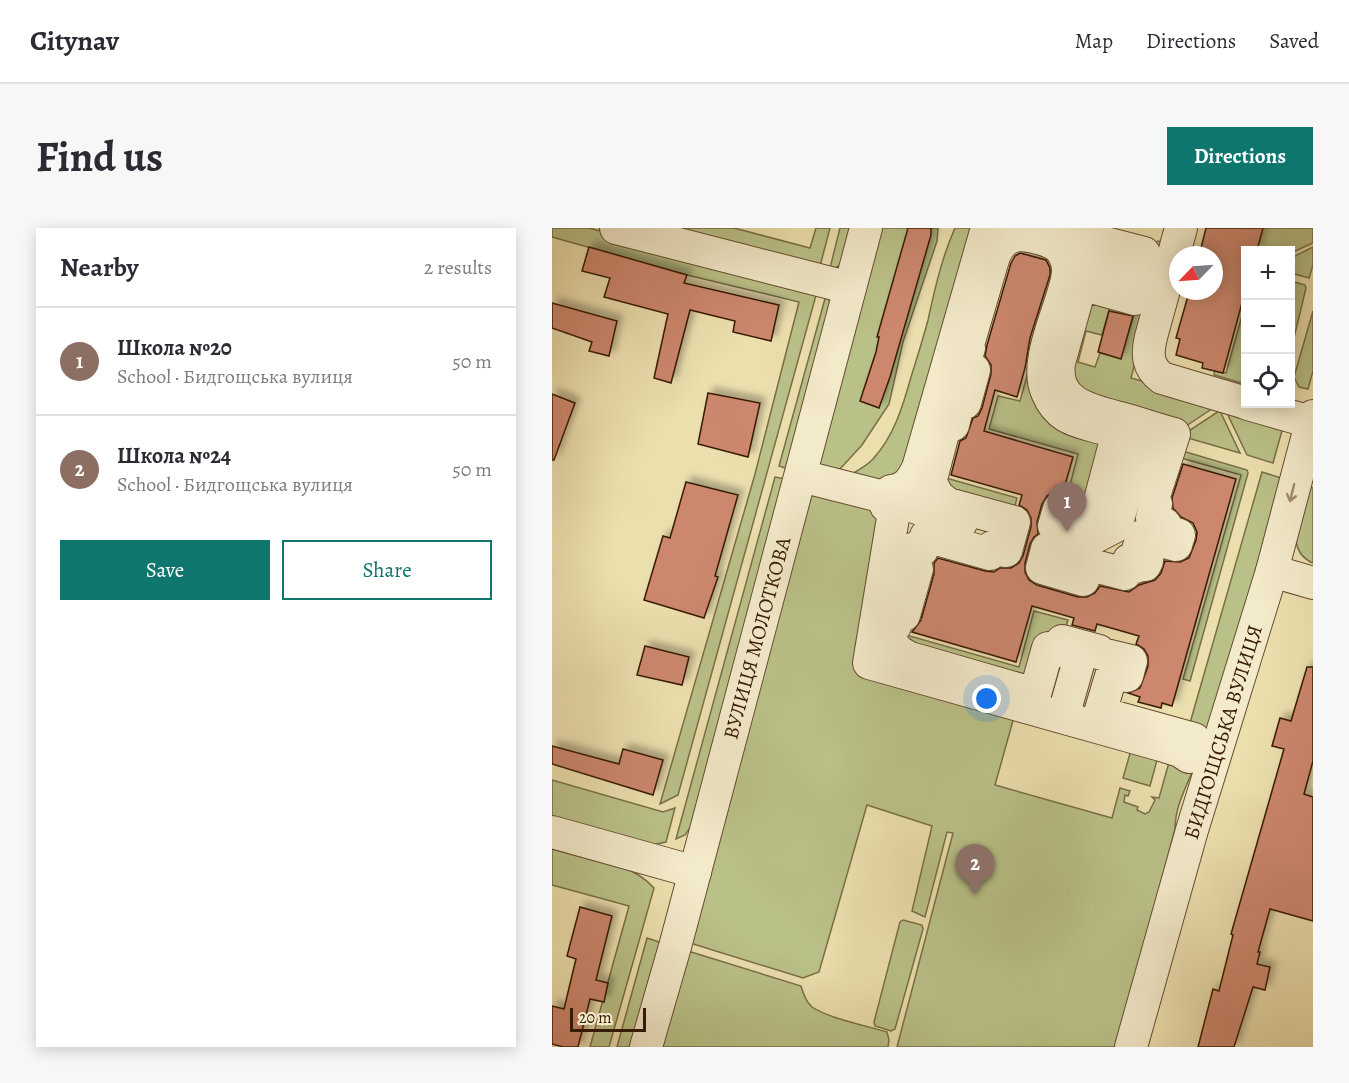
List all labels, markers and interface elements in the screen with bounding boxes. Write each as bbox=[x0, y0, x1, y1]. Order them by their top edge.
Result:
text: Citynav bbox=[30, 22, 119, 60]
text: Map bbox=[1075, 27, 1113, 55]
text: Directions bbox=[1146, 27, 1236, 55]
text: Saved bbox=[1269, 27, 1319, 55]
button: Directions bbox=[1167, 127, 1313, 185]
text: Find us bbox=[36, 128, 163, 185]
north arrow bbox=[1169, 246, 1223, 300]
map controls bbox=[1241, 246, 1295, 408]
button: + bbox=[1241, 246, 1295, 300]
text: Nearby bbox=[60, 250, 139, 285]
text: 2 results bbox=[424, 254, 492, 281]
button: − bbox=[1241, 300, 1295, 354]
text: Школа №20 bbox=[117, 333, 232, 363]
text: 1 bbox=[76, 348, 83, 375]
text: 50 m bbox=[452, 348, 492, 375]
button: locate bbox=[1241, 354, 1295, 408]
text: School · Бидгощська вулиця bbox=[117, 363, 353, 390]
text: Школа №24 bbox=[117, 441, 231, 471]
text: 2 bbox=[75, 456, 84, 483]
text: 50 m bbox=[452, 456, 492, 483]
text: School · Бидгощська вулиця bbox=[117, 471, 353, 498]
pin: 1 bbox=[1048, 482, 1086, 532]
one-way arrow bbox=[1285, 483, 1297, 502]
street label: ВУЛИЦЯ МОЛОТКОВА bbox=[716, 533, 798, 742]
button: Save bbox=[60, 540, 270, 600]
button: Share bbox=[282, 540, 492, 600]
street label: БИДГОЩСЬКА ВУЛИЦЯ bbox=[1177, 621, 1269, 843]
your location bbox=[972, 684, 1001, 713]
pin: 2 bbox=[956, 844, 994, 894]
scale bar bbox=[570, 1005, 646, 1032]
text: 20 m bbox=[579, 1007, 612, 1029]

